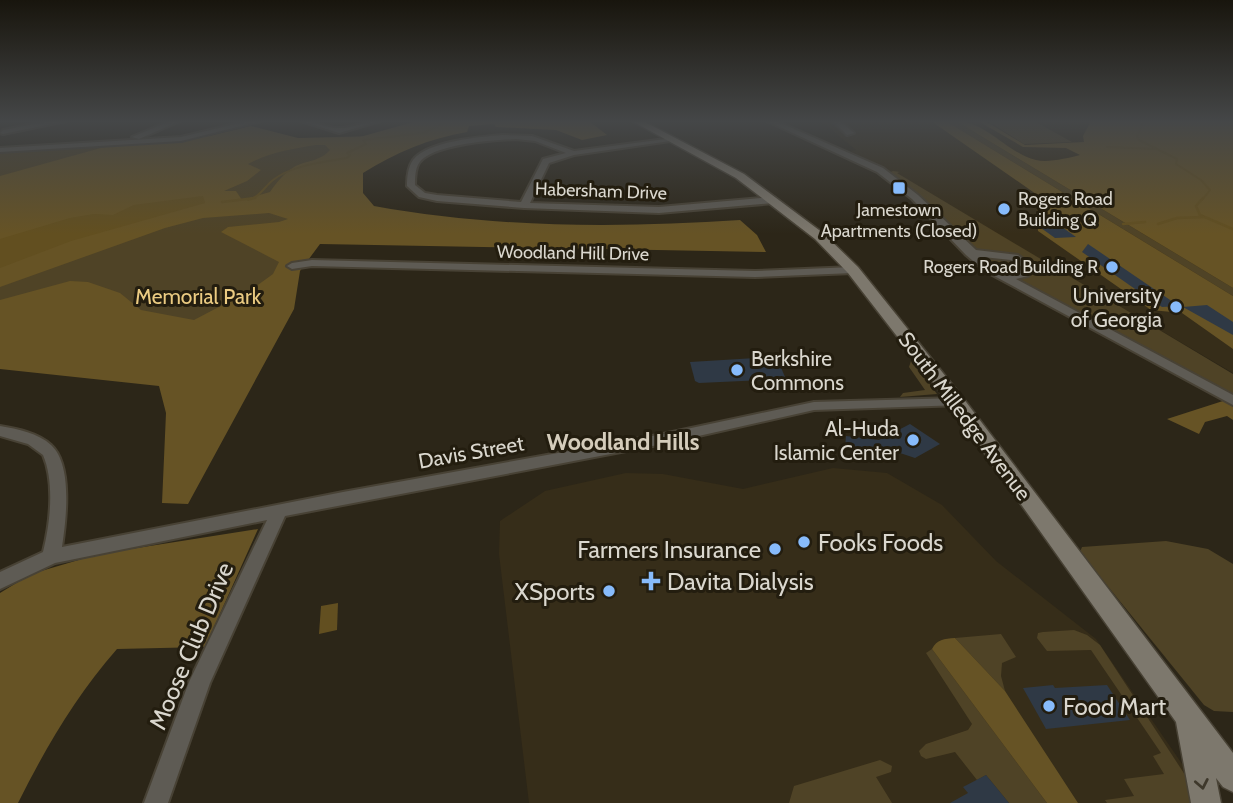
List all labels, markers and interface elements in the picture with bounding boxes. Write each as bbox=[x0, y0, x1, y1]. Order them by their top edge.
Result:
street label: Habersham Drive bbox=[535, 178, 667, 204]
marker: Jamestown Apartments (Closed) bbox=[891, 180, 907, 196]
place label: Rogers Road Building Q bbox=[1018, 188, 1113, 231]
place label: Jamestown Apartments (Closed) bbox=[821, 199, 977, 242]
marker: Rogers Road Building Q bbox=[996, 201, 1012, 217]
street label: Woodland Hill Drive bbox=[497, 241, 649, 265]
place label: Rogers Road Building R bbox=[923, 256, 1098, 278]
marker: Rogers Road Building R bbox=[1104, 259, 1120, 275]
place label: University of Georgia bbox=[1071, 283, 1162, 332]
park label: Memorial Park bbox=[135, 284, 262, 309]
marker: University of Georgia bbox=[1168, 299, 1184, 315]
street label: South Milledge Avenue bbox=[894, 327, 1037, 505]
place label: Berkshire Commons bbox=[751, 346, 844, 395]
marker: Berkshire Commons bbox=[729, 362, 745, 378]
place label: Al-Huda Islamic Center bbox=[774, 416, 899, 465]
district label: Woodland Hills bbox=[546, 428, 700, 456]
street label: Davis Street bbox=[416, 430, 526, 474]
marker: Al-Huda Islamic Center bbox=[905, 432, 921, 448]
place label: Fooks Foods bbox=[818, 528, 943, 557]
marker: Fooks Foods bbox=[796, 534, 812, 550]
place label: Farmers Insurance bbox=[577, 535, 761, 564]
marker: Farmers Insurance bbox=[767, 541, 783, 557]
street label: Moose Club Drive bbox=[143, 558, 239, 734]
place label: Davita Dialysis bbox=[667, 567, 814, 596]
marker: Davita Dialysis bbox=[641, 571, 661, 591]
place label: XSports bbox=[515, 577, 595, 606]
marker: XSports bbox=[601, 583, 617, 599]
place label: Food Mart bbox=[1063, 692, 1166, 721]
marker: Food Mart bbox=[1041, 698, 1057, 714]
one-way arrow bbox=[1193, 778, 1208, 790]

